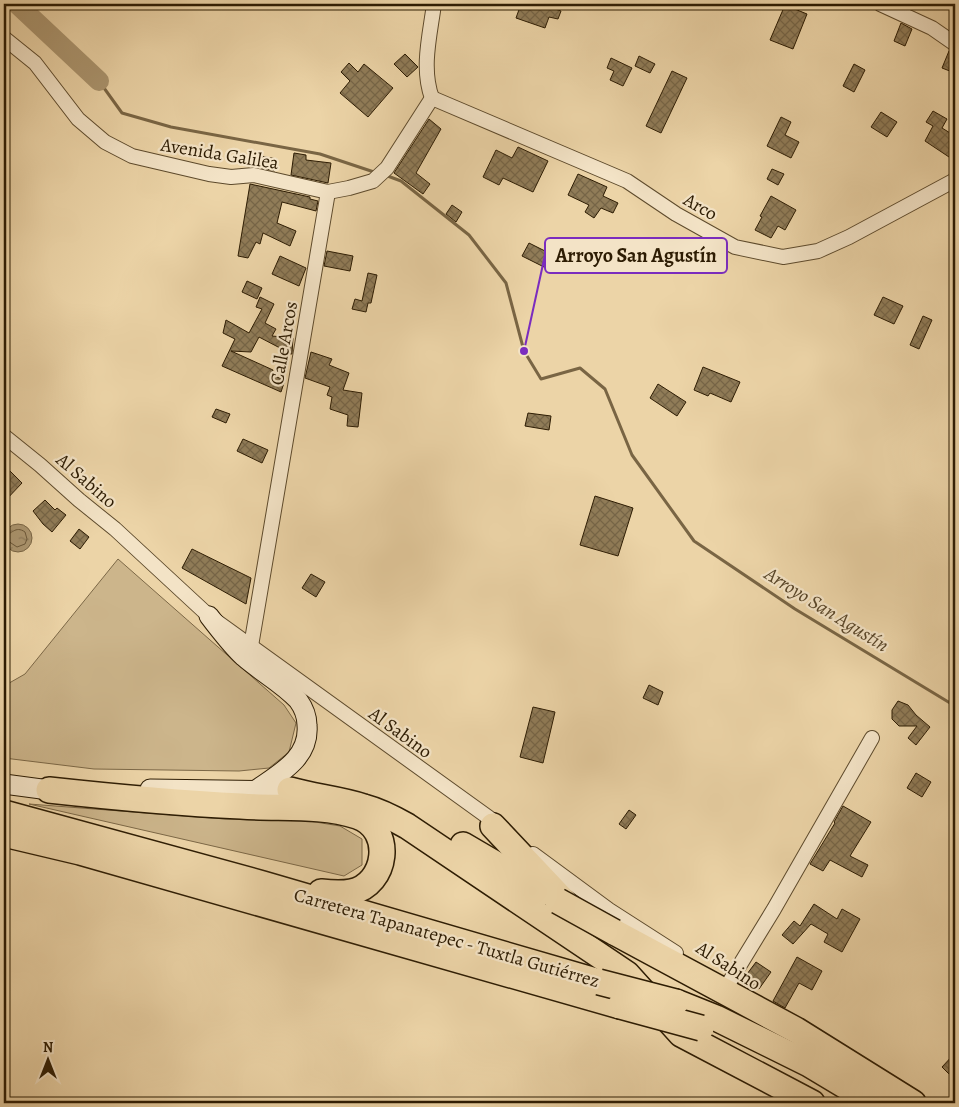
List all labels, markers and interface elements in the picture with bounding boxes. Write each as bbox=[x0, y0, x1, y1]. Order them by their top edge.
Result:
street label: Avenida Galilea bbox=[158, 132, 281, 176]
street label: Arco bbox=[678, 186, 722, 227]
callout: Arroyo San Agustín bbox=[545, 238, 727, 273]
text: Arroyo San Agustín bbox=[554, 242, 717, 269]
street label: Calle Arcos bbox=[264, 299, 304, 387]
street label: Al Sabino bbox=[50, 446, 122, 514]
water label: Arroyo San Agustín bbox=[759, 560, 894, 658]
street label: Al Sabino bbox=[363, 700, 437, 765]
street label: Carretera Tapanatepec - Tuxtla Gutiérrez bbox=[291, 882, 603, 994]
street label: Al Sabino bbox=[690, 935, 766, 996]
north arrow bbox=[22, 1034, 72, 1084]
text: N bbox=[43, 1038, 53, 1057]

